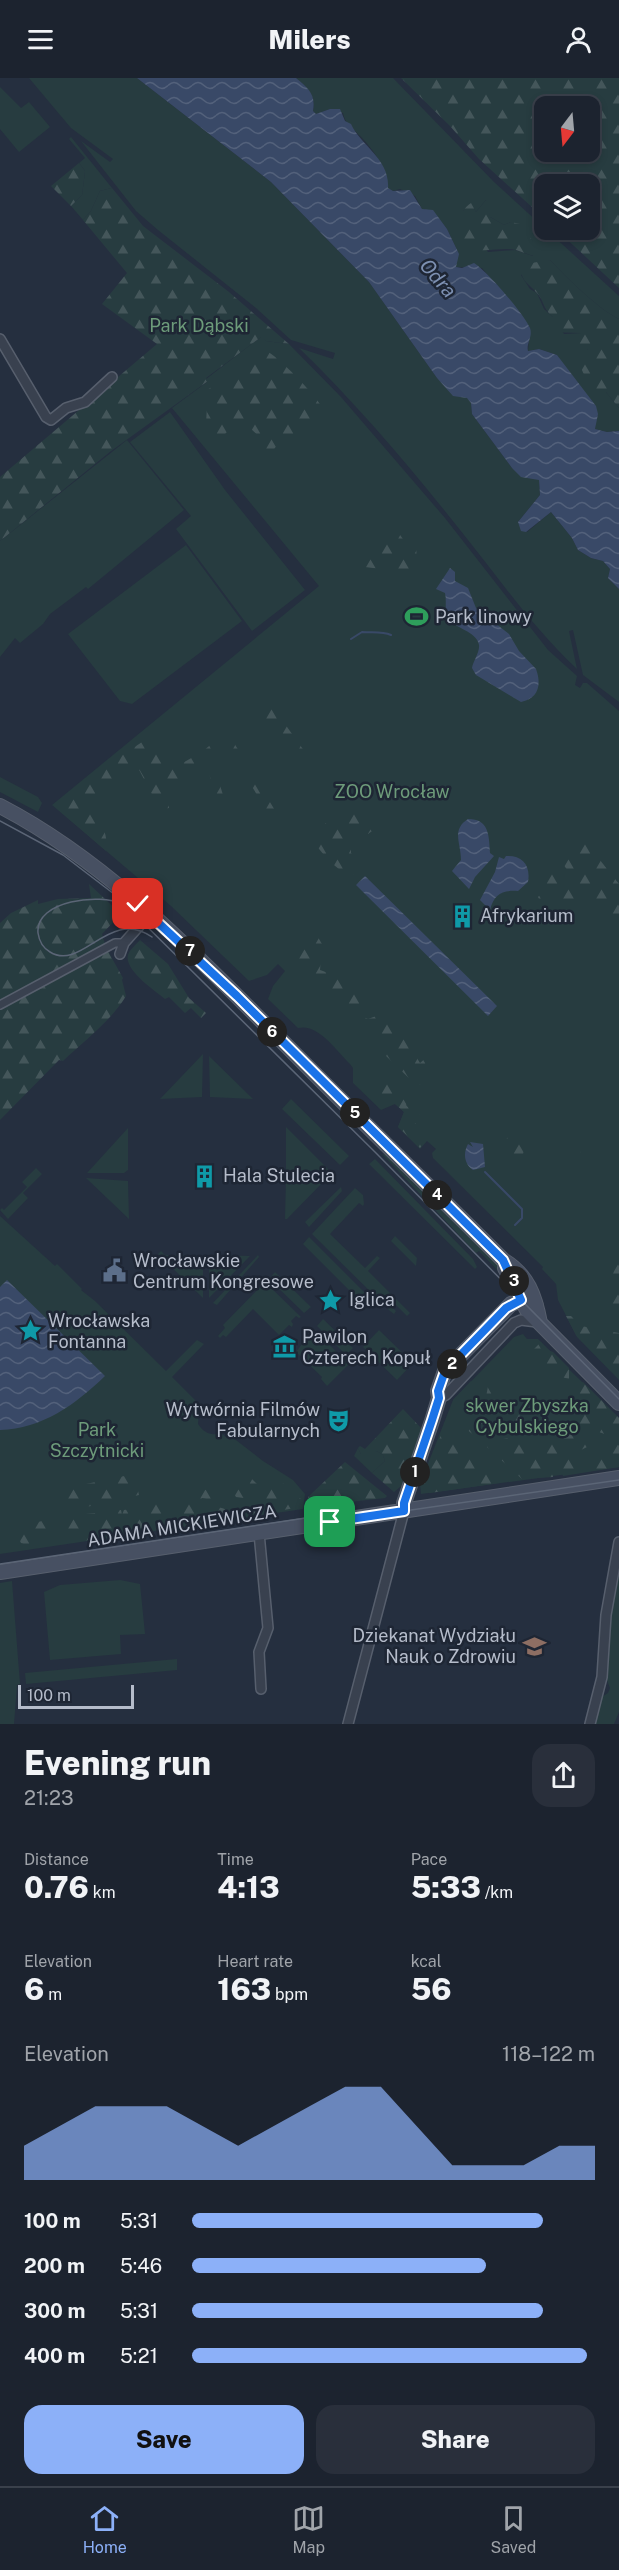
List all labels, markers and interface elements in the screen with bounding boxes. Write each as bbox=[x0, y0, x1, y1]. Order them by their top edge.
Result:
icon: menu bbox=[24, 23, 57, 56]
text: Milers bbox=[268, 23, 351, 55]
icon: person bbox=[562, 23, 595, 56]
north arrow bbox=[534, 96, 600, 162]
map controls bbox=[534, 96, 600, 240]
button: layers bbox=[534, 174, 600, 240]
water label: Odra bbox=[415, 254, 461, 302]
park label: Park Dąbski bbox=[149, 315, 249, 336]
sports icon: Park linowy bbox=[404, 604, 430, 630]
place label: Park linowy bbox=[435, 606, 532, 627]
park label: ZOO Wrocław bbox=[334, 781, 450, 802]
pin bbox=[112, 878, 163, 929]
icon: check bbox=[121, 887, 154, 920]
building icon: Afrykarium bbox=[449, 903, 475, 929]
place label: Afrykarium bbox=[480, 905, 573, 926]
pin: 7 bbox=[175, 936, 205, 966]
text: 7 bbox=[185, 941, 195, 960]
pin: 6 bbox=[257, 1017, 287, 1047]
text: 6 bbox=[267, 1022, 277, 1041]
pin: 5 bbox=[340, 1098, 370, 1128]
text: 5 bbox=[350, 1103, 360, 1122]
building icon: Hala Stulecia bbox=[192, 1163, 218, 1189]
place label: Hala Stulecia bbox=[223, 1165, 335, 1186]
pin: 4 bbox=[422, 1180, 452, 1210]
text: 4 bbox=[432, 1185, 442, 1204]
place label: Wrocławskie Centrum Kongresowe bbox=[133, 1250, 314, 1292]
public building icon: Wrocławskie Centrum Kongresowe bbox=[102, 1258, 128, 1284]
pin: 3 bbox=[499, 1266, 529, 1296]
text: 3 bbox=[509, 1271, 519, 1290]
place icon: Iglica bbox=[318, 1287, 344, 1313]
place label: Iglica bbox=[349, 1289, 395, 1310]
place label: Wrocławska Fontanna bbox=[48, 1310, 150, 1352]
place icon: Wrocławska Fontanna bbox=[17, 1318, 43, 1344]
place label: Pawilon Czterech Kopuł bbox=[302, 1326, 431, 1368]
museum icon: Pawilon Czterech Kopuł bbox=[271, 1334, 297, 1360]
pin: 2 bbox=[437, 1349, 467, 1379]
text: 2 bbox=[447, 1354, 457, 1373]
park label: skwer Zbyszka Cybulskiego bbox=[465, 1395, 589, 1437]
place label: Wytwórnia Filmów Fabularnych bbox=[166, 1399, 320, 1441]
theatre icon: Wytwórnia Filmów Fabularnych bbox=[325, 1407, 351, 1433]
park label: Park Szczytnicki bbox=[50, 1419, 144, 1461]
pin: 1 bbox=[400, 1457, 430, 1487]
text: 1 bbox=[412, 1462, 418, 1481]
pin bbox=[304, 1496, 355, 1547]
street label: ADAMA MICKIEWICZA bbox=[86, 1500, 278, 1551]
icon: arrive bbox=[313, 1505, 346, 1538]
place label: Dziekanat Wydziału Nauk o Zdrowiu bbox=[353, 1625, 516, 1667]
school or university icon: Dziekanat Wydziału Nauk o Zdrowiu bbox=[521, 1633, 547, 1659]
scale bar bbox=[18, 1682, 134, 1710]
text: 100 m bbox=[27, 1686, 71, 1705]
text: Evening run bbox=[24, 1744, 211, 1782]
button: share bbox=[532, 1744, 595, 1807]
text: 21:23 bbox=[24, 1786, 74, 1810]
text: Distance bbox=[24, 1850, 89, 1869]
text: Time bbox=[217, 1850, 254, 1869]
text: Pace bbox=[411, 1850, 447, 1869]
text: 0.76 bbox=[24, 1869, 89, 1905]
text: 4:13 bbox=[217, 1869, 280, 1905]
text: 5:33 bbox=[411, 1869, 481, 1905]
text: km bbox=[89, 1883, 116, 1902]
text: /km bbox=[481, 1883, 513, 1902]
text: Elevation bbox=[24, 1952, 92, 1971]
text: Heart rate bbox=[217, 1952, 293, 1971]
text: kcal bbox=[411, 1952, 442, 1971]
text: 6 bbox=[24, 1971, 44, 2007]
text: 163 bbox=[217, 1971, 271, 2007]
text: 56 bbox=[411, 1971, 452, 2007]
text: m bbox=[44, 1985, 62, 2004]
text: bpm bbox=[271, 1985, 308, 2004]
text: Elevation bbox=[24, 2042, 109, 2066]
text: 118–122 m bbox=[502, 2042, 595, 2066]
text: 100 m bbox=[24, 2209, 81, 2233]
text: 5:31 bbox=[120, 2209, 158, 2233]
text: 200 m bbox=[24, 2254, 85, 2278]
text: 5:46 bbox=[120, 2254, 162, 2278]
text: 300 m bbox=[24, 2299, 85, 2323]
text: 5:31 bbox=[120, 2299, 158, 2323]
text: 400 m bbox=[24, 2344, 85, 2368]
text: 5:21 bbox=[120, 2344, 158, 2368]
button: Save bbox=[24, 2405, 304, 2474]
button: Share bbox=[316, 2405, 595, 2474]
tab: Home bbox=[83, 2502, 127, 2557]
tab: Map bbox=[292, 2502, 325, 2557]
tab: Saved bbox=[491, 2502, 536, 2557]

